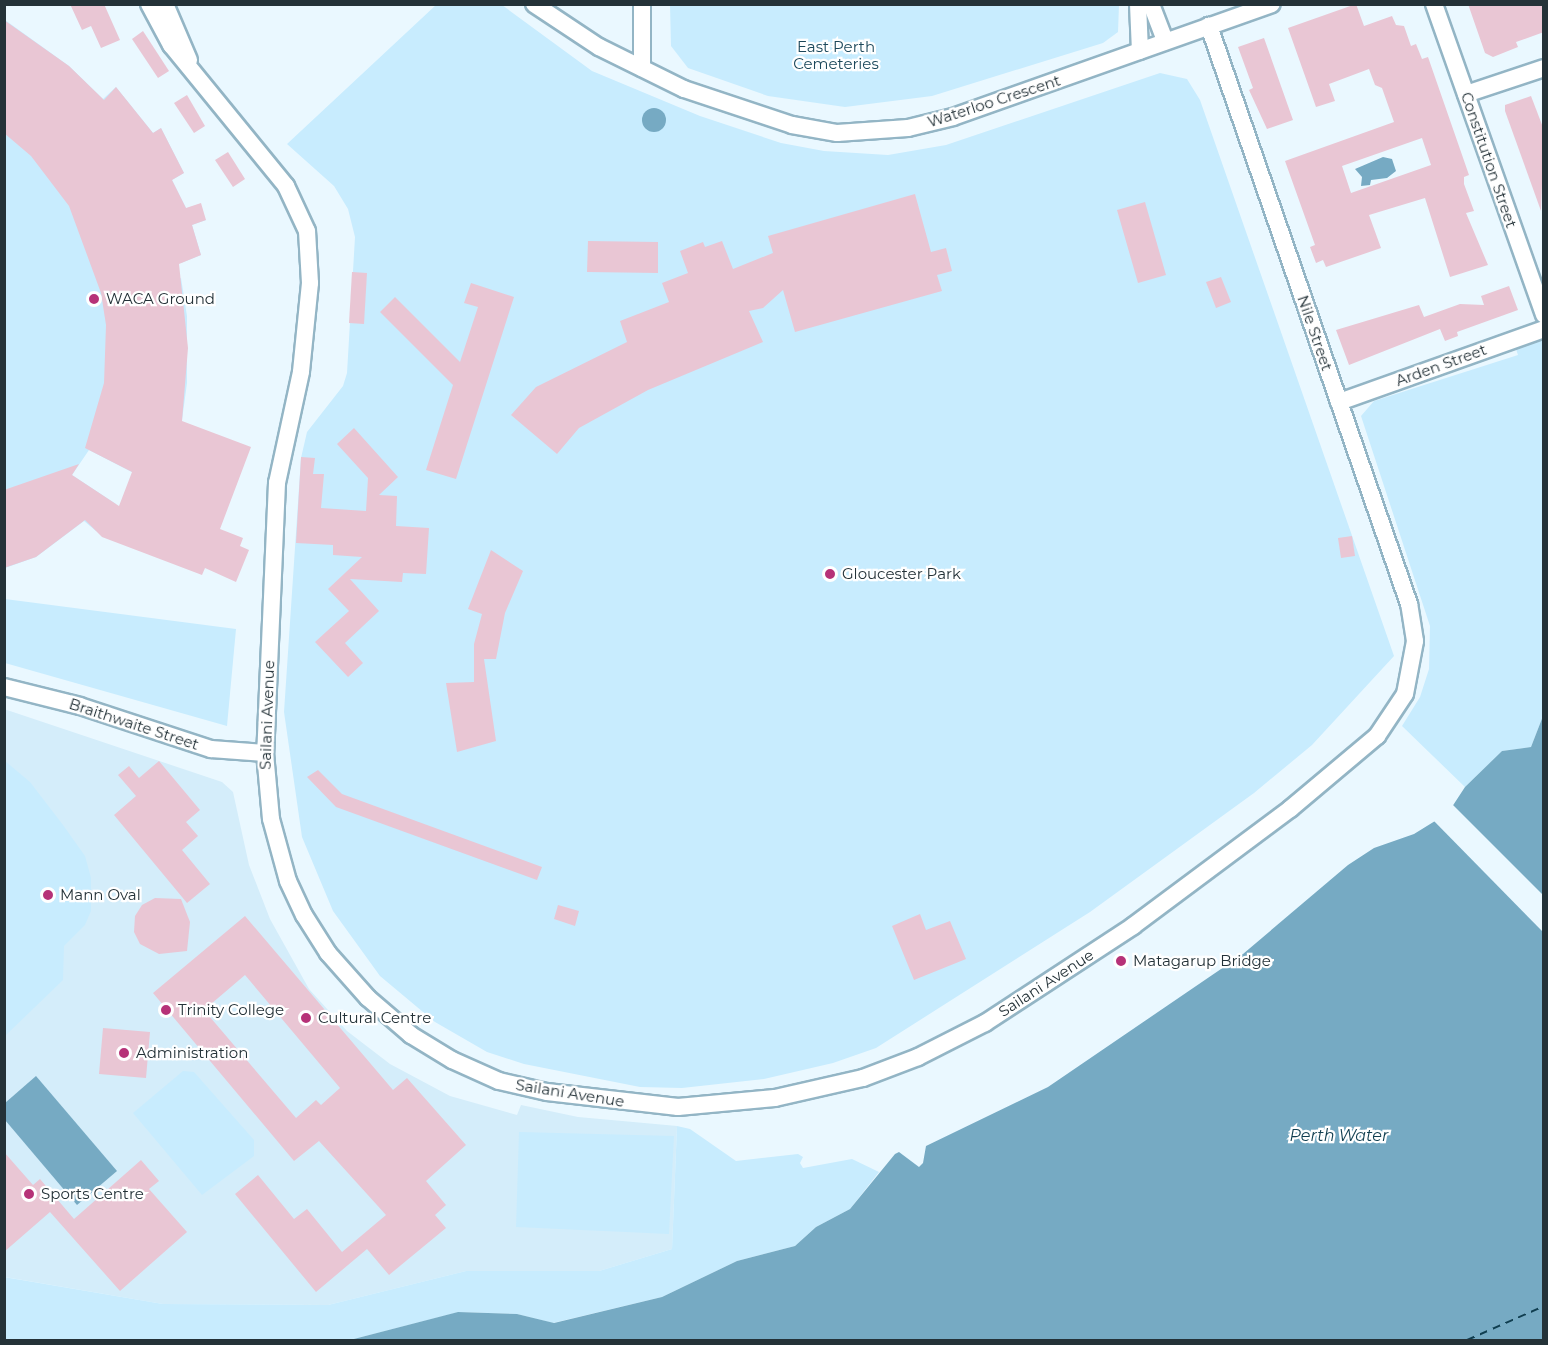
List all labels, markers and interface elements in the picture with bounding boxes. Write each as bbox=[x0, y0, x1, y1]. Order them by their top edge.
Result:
park label: East Perth Cemeteries bbox=[793, 37, 879, 72]
street label: Waterloo Crescent bbox=[925, 71, 1063, 131]
street label: Constitution Street bbox=[1457, 90, 1521, 230]
place label: WACA Ground bbox=[106, 290, 215, 308]
marker: WACA Ground bbox=[87, 292, 101, 306]
street label: Nile Street bbox=[1294, 293, 1336, 373]
street label: Arden Street bbox=[1393, 340, 1489, 390]
place label: Gloucester Park bbox=[842, 565, 961, 583]
marker: Gloucester Park bbox=[823, 567, 837, 581]
street label: Sailani Avenue bbox=[256, 660, 278, 770]
street label: Braithwaite Street bbox=[67, 695, 201, 753]
place label: Mann Oval bbox=[60, 886, 141, 904]
marker: Mann Oval bbox=[41, 888, 55, 902]
street label: Sailani Avenue bbox=[995, 946, 1097, 1020]
place label: Matagarup Bridge bbox=[1133, 952, 1271, 970]
marker: Matagarup Bridge bbox=[1114, 954, 1128, 968]
place label: Trinity College bbox=[178, 1001, 284, 1019]
marker: Trinity College bbox=[159, 1003, 173, 1017]
place label: Cultural Centre bbox=[318, 1009, 431, 1027]
marker: Cultural Centre bbox=[299, 1011, 313, 1025]
place label: Administration bbox=[136, 1044, 248, 1062]
marker: Administration bbox=[117, 1046, 131, 1060]
street label: Sailani Avenue bbox=[514, 1076, 626, 1110]
water label: Perth Water bbox=[1290, 1126, 1388, 1146]
place label: Sports Centre bbox=[41, 1185, 144, 1203]
marker: Sports Centre bbox=[22, 1187, 36, 1201]

